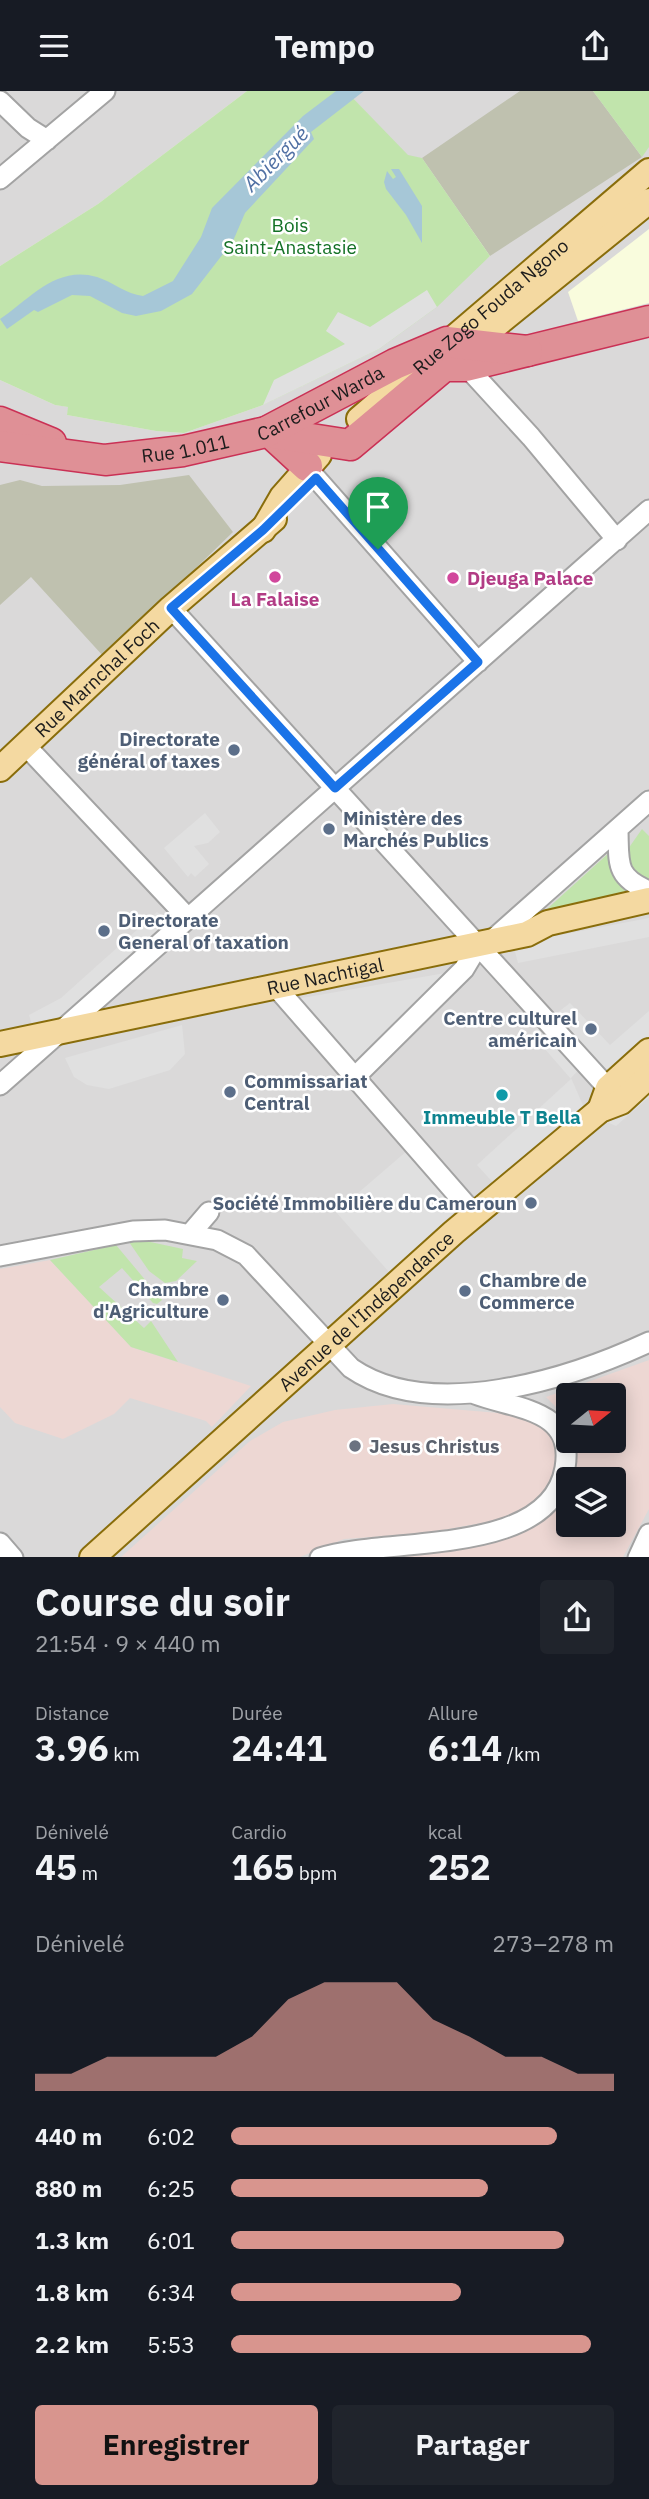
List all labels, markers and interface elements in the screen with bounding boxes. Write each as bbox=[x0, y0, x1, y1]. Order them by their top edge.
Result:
text: Tempo bbox=[274, 25, 375, 67]
icon: menu bbox=[35, 27, 73, 65]
icon: share bbox=[576, 27, 614, 65]
water label: Abiergué bbox=[236, 119, 314, 198]
park label: Bois Saint-Anastasie bbox=[223, 213, 357, 259]
street label: Rue Zogo Fouda Ngono bbox=[408, 233, 573, 380]
street label: Carrefour Warda bbox=[255, 360, 388, 446]
street label: Rue 1.011 bbox=[140, 429, 231, 468]
pin bbox=[348, 477, 408, 549]
icon: arrive bbox=[359, 488, 397, 526]
place label: Djeuga Palace bbox=[467, 566, 593, 590]
marker: La Falaise bbox=[267, 569, 283, 585]
marker: Djeuga Palace bbox=[445, 570, 461, 586]
place label: La Falaise bbox=[231, 587, 319, 611]
street label: Rue Marnchal Foch bbox=[29, 613, 164, 742]
place label: Directorate général of taxes bbox=[78, 727, 220, 773]
marker: Directorate général of taxes bbox=[226, 742, 242, 758]
place label: Ministère des Marchés Publics bbox=[343, 806, 489, 852]
marker: Ministère des Marchés Publics bbox=[321, 821, 337, 837]
place label: Directorate General of taxation bbox=[118, 908, 289, 954]
marker: Directorate General of taxation bbox=[96, 923, 112, 939]
street label: Rue Nachtigal bbox=[264, 952, 385, 1000]
place label: Centre culturel américain bbox=[443, 1006, 577, 1052]
marker: Centre culturel américain bbox=[583, 1021, 599, 1037]
place label: Commissariat Central bbox=[244, 1069, 367, 1115]
marker: Commissariat Central bbox=[222, 1084, 238, 1100]
marker: Immeuble T Bella bbox=[494, 1087, 510, 1103]
place label: Immeuble T Bella bbox=[423, 1105, 581, 1129]
place label: Société Immobilière du Cameroun bbox=[212, 1191, 517, 1215]
marker: Société Immobilière du Cameroun bbox=[523, 1195, 539, 1211]
street label: Avenue de l'Indépendance bbox=[274, 1226, 459, 1396]
place label: Chambre de Commerce bbox=[479, 1268, 587, 1314]
place label: Chambre d'Agriculture bbox=[93, 1277, 209, 1323]
marker: Chambre de Commerce bbox=[457, 1283, 473, 1299]
marker: Chambre d'Agriculture bbox=[215, 1292, 231, 1308]
north arrow bbox=[556, 1383, 626, 1453]
map controls bbox=[556, 1383, 626, 1537]
place label: Jesus Christus bbox=[369, 1434, 500, 1458]
marker: Jesus Christus bbox=[347, 1438, 363, 1454]
button: layers bbox=[556, 1467, 626, 1537]
text: Course du soir bbox=[35, 1577, 290, 1626]
button: share bbox=[540, 1580, 614, 1654]
text: 21:54 · 9 × 440 m bbox=[35, 1628, 221, 1658]
text: Distance bbox=[35, 1701, 109, 1725]
text: Durée bbox=[231, 1701, 283, 1725]
text: Allure bbox=[428, 1701, 478, 1725]
text: 3.96 bbox=[35, 1725, 109, 1771]
text: 24:41 bbox=[231, 1725, 327, 1771]
text: 6:14 bbox=[428, 1725, 502, 1771]
text: km bbox=[109, 1742, 140, 1766]
text: /km bbox=[502, 1742, 541, 1766]
text: Dénivelé bbox=[35, 1820, 109, 1844]
text: Cardio bbox=[231, 1820, 287, 1844]
text: kcal bbox=[428, 1820, 462, 1844]
text: 45 bbox=[35, 1844, 77, 1890]
text: 165 bbox=[231, 1844, 294, 1890]
text: 252 bbox=[428, 1844, 491, 1890]
text: m bbox=[77, 1861, 98, 1885]
text: bpm bbox=[294, 1861, 337, 1885]
text: Dénivelé bbox=[35, 1928, 125, 1958]
text: 273–278 m bbox=[492, 1928, 614, 1958]
text: 440 m bbox=[35, 2121, 102, 2151]
text: 6:02 bbox=[147, 2121, 195, 2151]
text: 880 m bbox=[35, 2173, 102, 2203]
text: 6:25 bbox=[147, 2173, 195, 2203]
text: 1.3 km bbox=[35, 2225, 109, 2255]
text: 6:01 bbox=[147, 2225, 195, 2255]
text: 1.8 km bbox=[35, 2277, 109, 2307]
text: 6:34 bbox=[147, 2277, 195, 2307]
text: 2.2 km bbox=[35, 2329, 109, 2359]
text: 5:53 bbox=[147, 2329, 195, 2359]
button: Enregistrer bbox=[35, 2405, 318, 2485]
button: Partager bbox=[332, 2405, 614, 2485]

